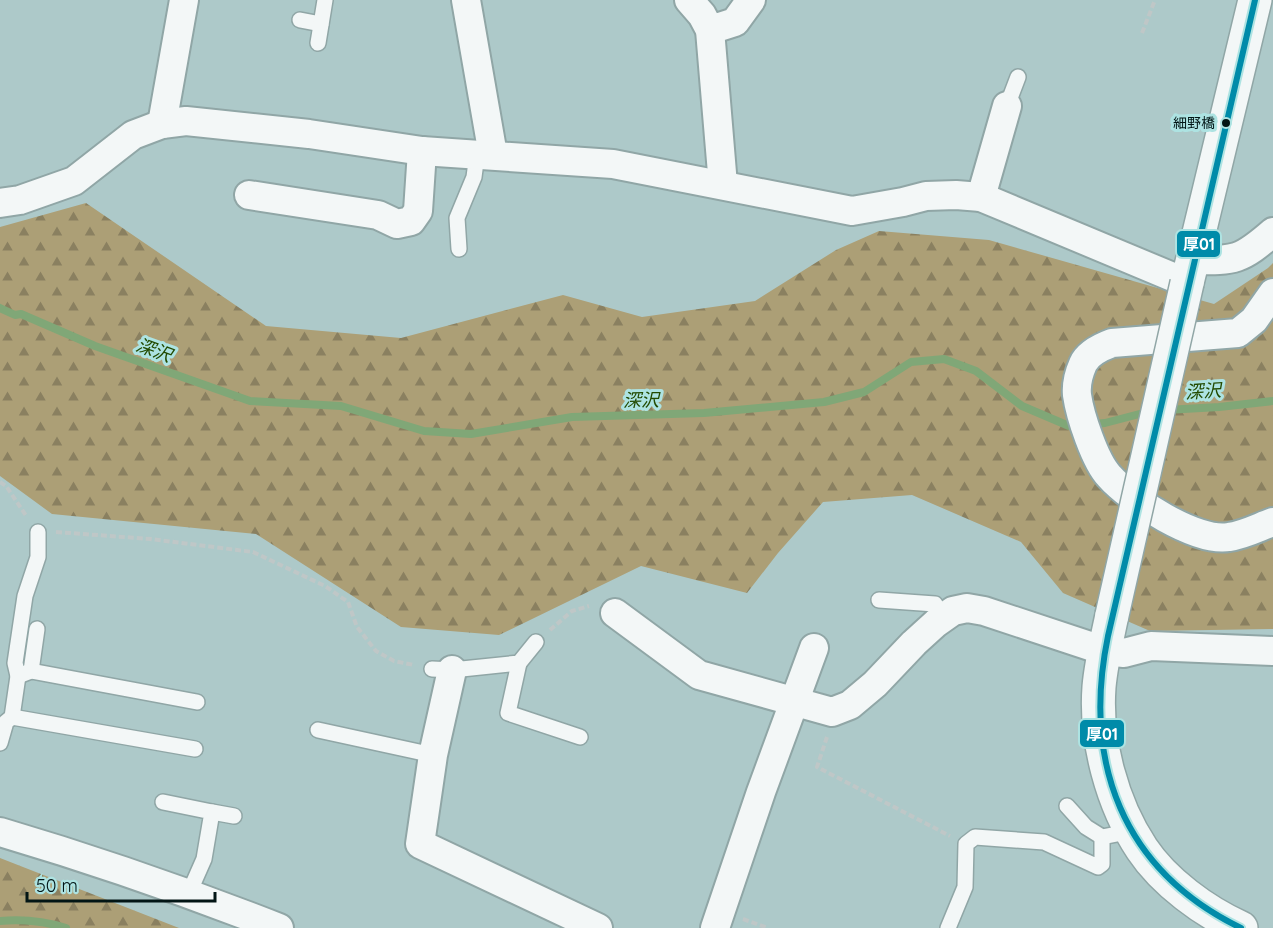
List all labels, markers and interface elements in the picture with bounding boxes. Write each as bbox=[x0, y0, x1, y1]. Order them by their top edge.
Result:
place label: 細野橋 bbox=[1173, 114, 1215, 132]
marker: 細野橋 bbox=[1220, 117, 1232, 129]
line badge: 厚01 bbox=[1176, 230, 1221, 258]
text: 厚01 bbox=[1183, 234, 1215, 254]
water label: 深沢 bbox=[133, 333, 177, 368]
water label: 深沢 bbox=[1184, 378, 1224, 404]
water label: 深沢 bbox=[623, 388, 661, 412]
line badge: 厚01 bbox=[1079, 719, 1125, 748]
text: 厚01 bbox=[1086, 724, 1118, 744]
scale bar bbox=[27, 865, 214, 903]
text: 50 m bbox=[36, 874, 78, 897]

